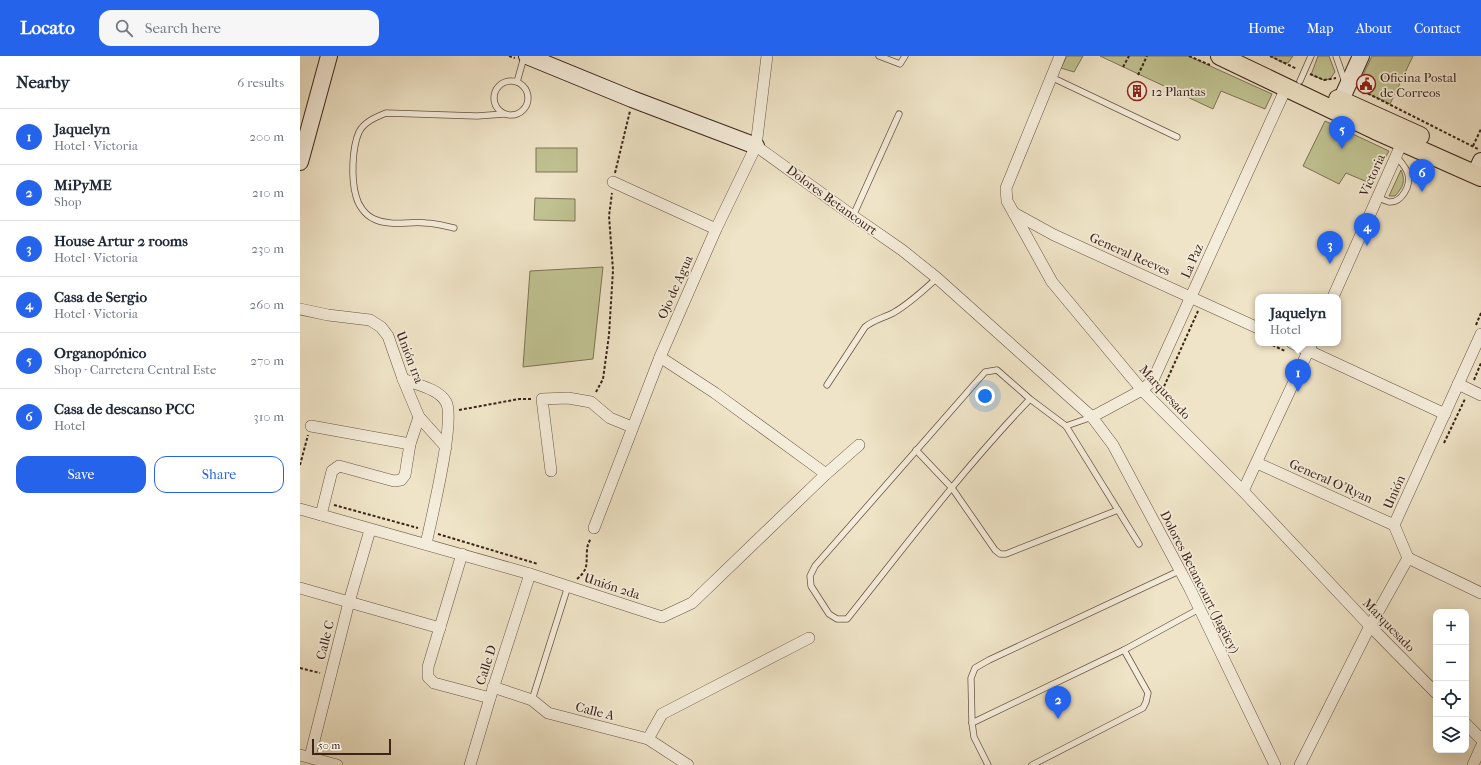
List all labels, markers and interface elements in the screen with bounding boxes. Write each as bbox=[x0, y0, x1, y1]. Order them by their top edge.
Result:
search box bbox=[99, 10, 379, 46]
text: Locato bbox=[20, 17, 75, 39]
icon: search bbox=[113, 17, 135, 39]
text: Search here bbox=[145, 19, 221, 37]
text: Home bbox=[1248, 20, 1285, 37]
text: Map bbox=[1307, 20, 1334, 37]
text: About bbox=[1356, 20, 1392, 37]
text: Contact bbox=[1414, 20, 1461, 37]
place label: Oficina Postal de Correos bbox=[1380, 70, 1457, 100]
text: Nearby bbox=[16, 72, 70, 92]
public building icon: Oficina Postal de Correos bbox=[1355, 73, 1377, 95]
text: 6 results bbox=[237, 75, 284, 90]
building icon: 12 Plantas bbox=[1126, 80, 1148, 102]
place label: 12 Plantas bbox=[1151, 84, 1206, 99]
pin: 5 bbox=[1329, 116, 1355, 149]
text: Jaquelyn bbox=[54, 120, 110, 138]
text: 1 bbox=[27, 129, 31, 144]
text: 200 m bbox=[249, 129, 284, 144]
text: Hotel · Victoria bbox=[54, 138, 138, 153]
street label: Victoria bbox=[1356, 151, 1388, 199]
pin: 6 bbox=[1409, 159, 1435, 192]
street label: Dolores Betancourt bbox=[784, 162, 881, 238]
text: MiPyME bbox=[54, 176, 112, 194]
text: 2 bbox=[26, 185, 32, 200]
text: 210 m bbox=[252, 185, 284, 200]
text: Shop bbox=[54, 194, 82, 209]
pin: 4 bbox=[1354, 213, 1380, 246]
street label: General Reeves bbox=[1087, 229, 1173, 279]
pin: 3 bbox=[1317, 231, 1343, 264]
text: House Artur 2 rooms bbox=[54, 232, 188, 250]
text: 3 bbox=[26, 241, 32, 256]
text: 230 m bbox=[251, 241, 284, 256]
street label: La Paz bbox=[1178, 241, 1206, 281]
text: Hotel · Victoria bbox=[54, 250, 138, 265]
street label: Ojo de Agua bbox=[654, 252, 696, 321]
text: Casa de Sergio bbox=[54, 288, 147, 306]
popup bbox=[1255, 294, 1341, 346]
text: 4 bbox=[25, 297, 33, 312]
text: 260 m bbox=[250, 297, 284, 312]
text: Jaquelyn bbox=[1270, 304, 1326, 322]
text: Hotel · Victoria bbox=[54, 306, 138, 321]
text: Hotel bbox=[1270, 322, 1301, 337]
street label: Unión 1ra bbox=[393, 329, 427, 386]
text: Organopónico bbox=[54, 344, 146, 362]
text: 5 bbox=[26, 353, 32, 368]
text: 270 m bbox=[250, 353, 284, 368]
pin: 1 bbox=[1285, 359, 1311, 392]
text: Shop · Carretera Central Este bbox=[54, 362, 216, 377]
street label: Marquesado bbox=[1136, 362, 1194, 422]
your location bbox=[975, 386, 995, 406]
text: Casa de descanso PCC bbox=[54, 400, 195, 418]
text: 6 bbox=[25, 409, 33, 424]
text: 310 m bbox=[253, 409, 284, 424]
text: Hotel bbox=[54, 418, 85, 433]
button: Save bbox=[16, 456, 146, 493]
button: Share bbox=[154, 456, 284, 493]
street label: General O'Ryan bbox=[1287, 456, 1375, 506]
street label: Unión bbox=[1380, 472, 1408, 511]
street label: Dolores Betancourt (Jagüey) bbox=[1157, 508, 1243, 656]
street label: Unión 2da bbox=[582, 570, 643, 602]
street label: Marquesado bbox=[1360, 595, 1418, 655]
map controls bbox=[1433, 609, 1469, 753]
button: + bbox=[1433, 609, 1469, 645]
street label: Calle C bbox=[313, 619, 337, 661]
street label: Calle D bbox=[473, 643, 499, 687]
button: − bbox=[1433, 645, 1469, 681]
button: locate bbox=[1433, 681, 1469, 717]
pin: 2 bbox=[1045, 686, 1071, 719]
street label: Calle A bbox=[574, 699, 617, 723]
button: layers bbox=[1433, 717, 1469, 753]
scale bar bbox=[312, 737, 391, 756]
text: 50 m bbox=[318, 739, 340, 752]

